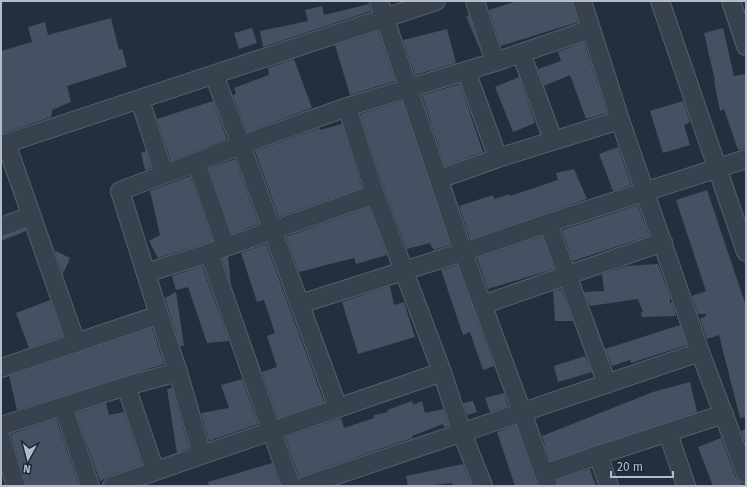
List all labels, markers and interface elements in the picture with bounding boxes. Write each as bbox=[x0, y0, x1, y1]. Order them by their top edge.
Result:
north arrow bbox=[8, 439, 48, 479]
scale bar bbox=[611, 453, 673, 479]
text: 20 m bbox=[617, 460, 643, 474]
text: N bbox=[22, 462, 31, 475]

